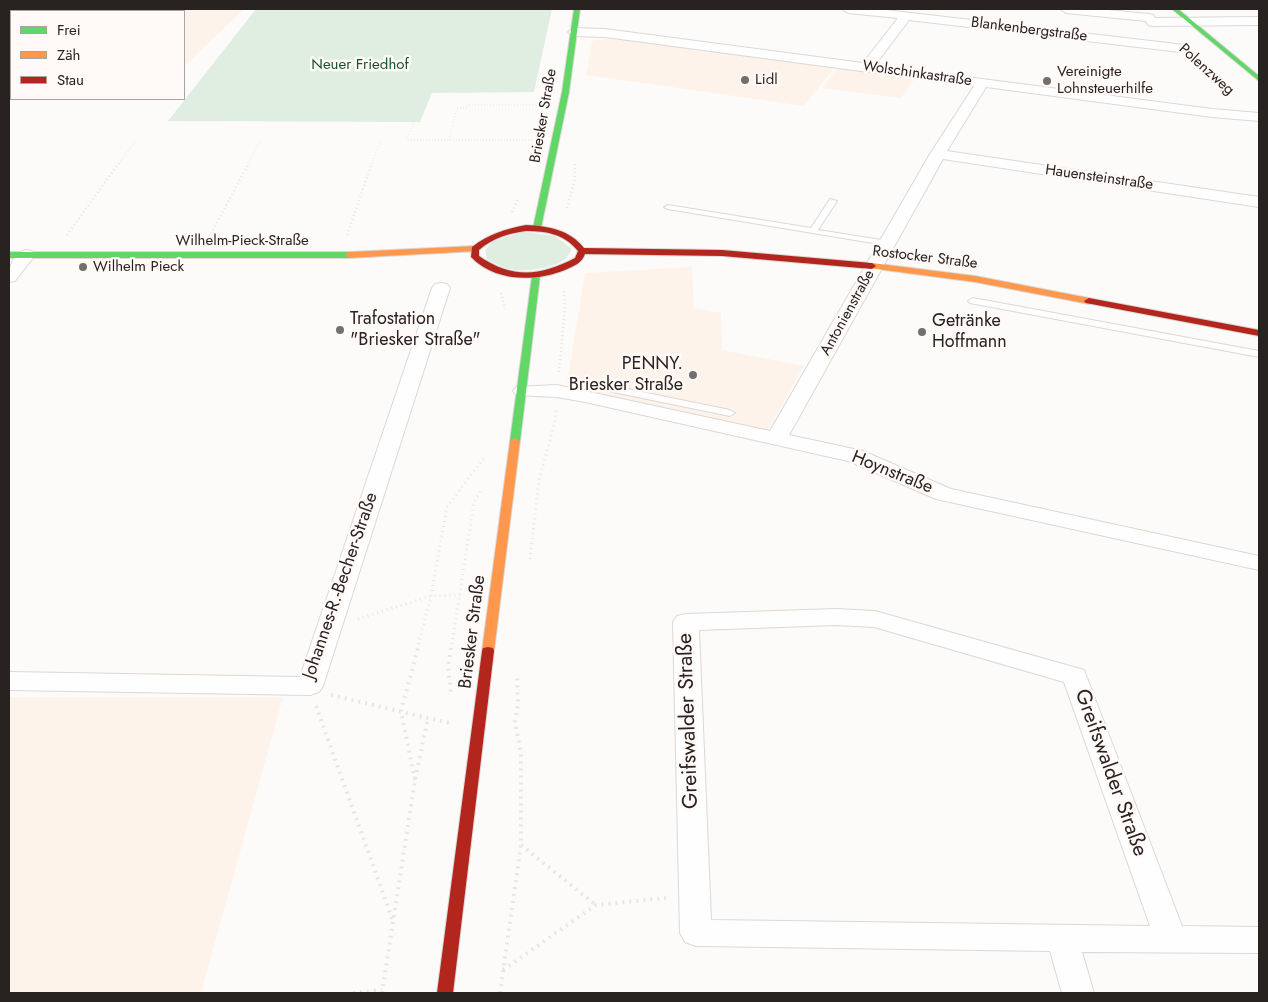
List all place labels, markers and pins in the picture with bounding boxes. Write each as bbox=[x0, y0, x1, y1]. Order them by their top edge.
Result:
place label: Vereinigte Lohnsteuerhilfe bbox=[1057, 63, 1153, 98]
place label: Lidl bbox=[755, 71, 778, 89]
marker: Lidl bbox=[739, 74, 751, 86]
marker: Vereinigte Lohnsteuerhilfe bbox=[1041, 75, 1053, 87]
place label: Wilhelm Pieck bbox=[93, 258, 184, 276]
marker: Wilhelm Pieck bbox=[77, 261, 89, 273]
place label: Trafostation "Briesker Straße" bbox=[350, 309, 481, 352]
place label: Getränke Hoffmann bbox=[932, 311, 1007, 354]
marker: Trafostation "Briesker Straße" bbox=[334, 324, 346, 336]
marker: Getränke Hoffmann bbox=[916, 326, 928, 338]
place label: PENNY. Briesker Straße bbox=[569, 354, 683, 396]
marker: PENNY. Briesker Straße bbox=[687, 369, 699, 381]

